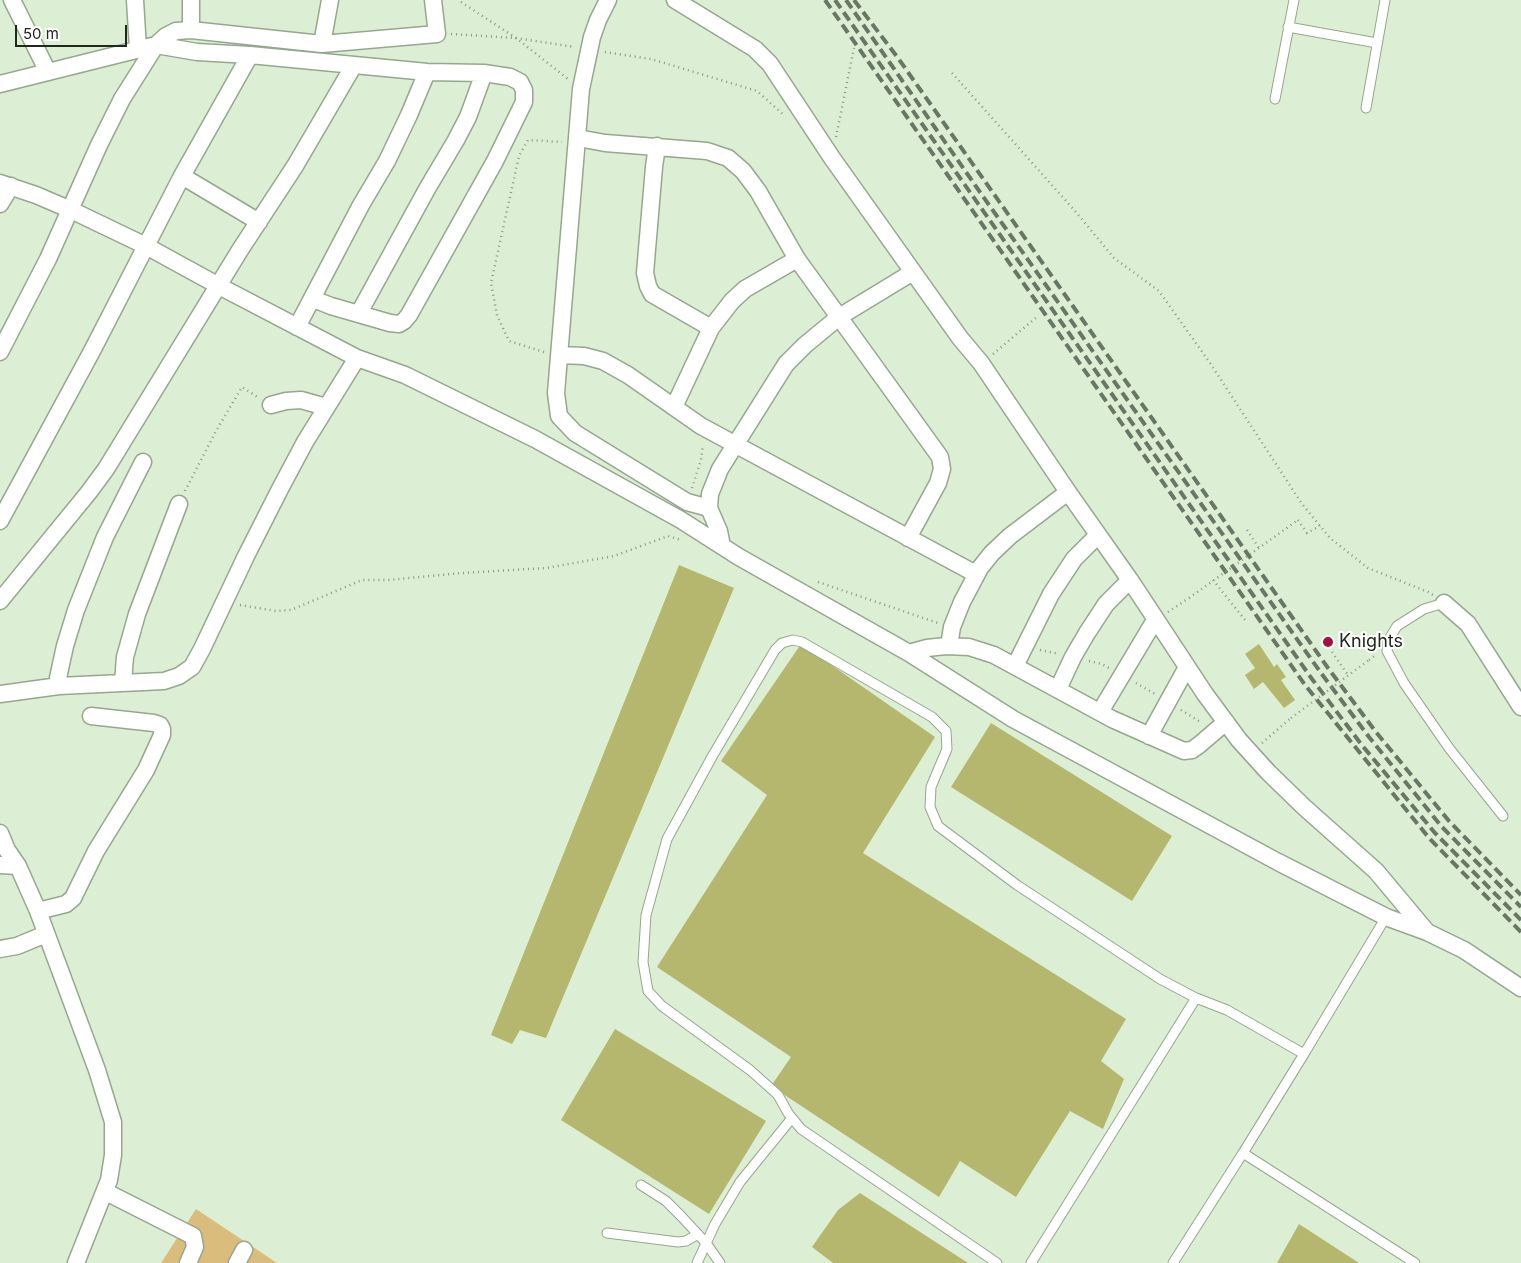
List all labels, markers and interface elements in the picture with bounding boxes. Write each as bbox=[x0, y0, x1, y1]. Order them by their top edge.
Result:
scale bar bbox=[18, 15, 130, 47]
text: 50 m bbox=[23, 24, 59, 43]
place label: Knights bbox=[1339, 631, 1403, 653]
marker: Knights bbox=[1321, 635, 1335, 649]

